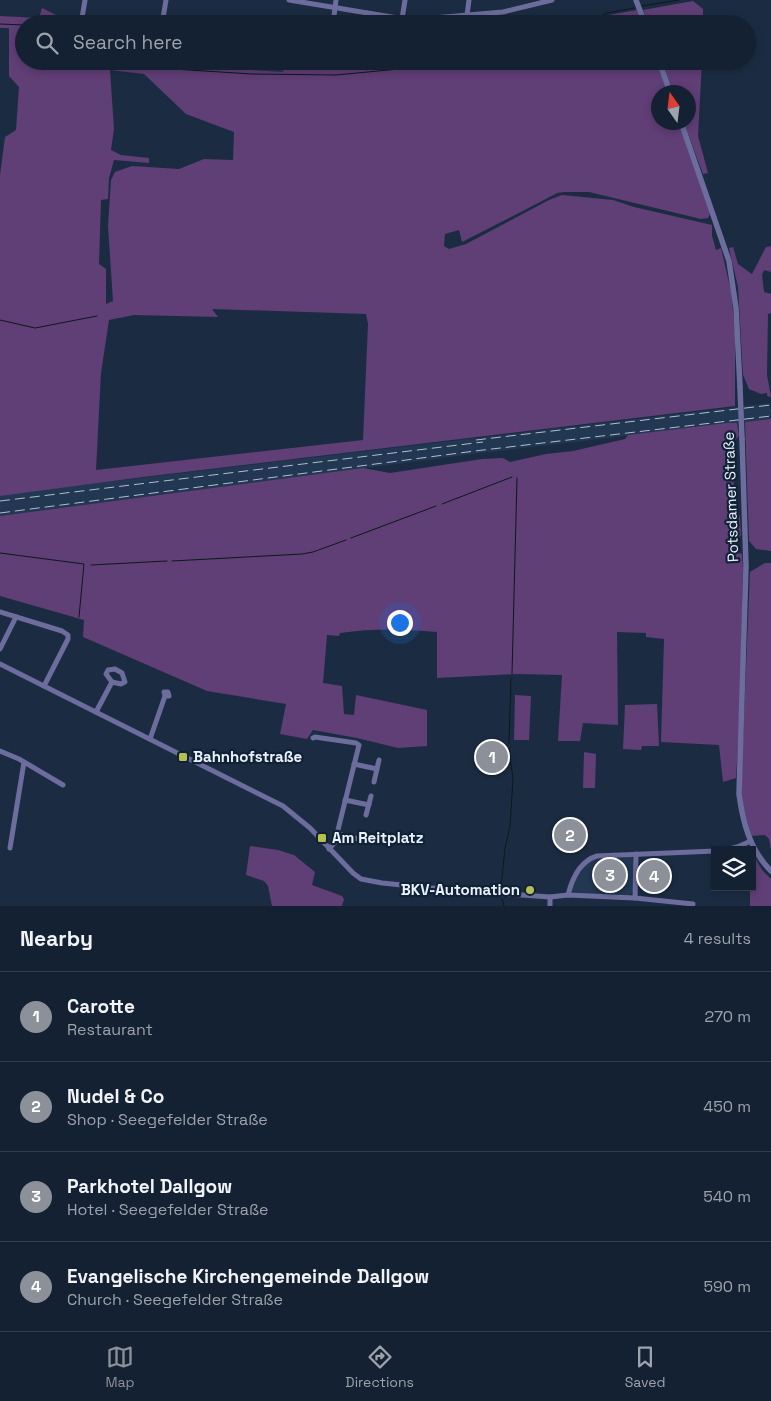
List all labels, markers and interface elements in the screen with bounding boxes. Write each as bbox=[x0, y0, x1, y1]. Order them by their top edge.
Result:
search box bbox=[15, 15, 756, 70]
icon: search bbox=[33, 29, 61, 57]
text: Search here bbox=[73, 30, 183, 55]
north arrow bbox=[651, 85, 696, 130]
street label: Potsdamer Straße bbox=[719, 431, 742, 563]
your location bbox=[387, 610, 413, 636]
pin: 1 bbox=[476, 738, 508, 776]
place label: Bahnhofstraße bbox=[193, 747, 303, 766]
marker: Bahnhofstraße bbox=[177, 751, 189, 763]
pin: 2 bbox=[554, 816, 586, 854]
place label: Am Reitplatz bbox=[332, 828, 424, 847]
marker: Am Reitplatz bbox=[316, 832, 328, 844]
map controls bbox=[711, 846, 756, 891]
button: layers bbox=[711, 846, 756, 891]
pin: 3 bbox=[594, 856, 626, 894]
pin: 4 bbox=[638, 857, 670, 895]
place label: BKV-Automation bbox=[401, 880, 520, 899]
marker: BKV-Automation bbox=[524, 884, 536, 896]
text: Nearby bbox=[20, 925, 93, 952]
text: 4 results bbox=[684, 928, 751, 949]
text: Carotte bbox=[67, 994, 135, 1019]
text: 1 bbox=[32, 1006, 40, 1027]
text: 270 m bbox=[704, 1006, 751, 1027]
text: Restaurant bbox=[67, 1019, 153, 1040]
text: Nudel & Co bbox=[67, 1084, 164, 1109]
text: 2 bbox=[31, 1096, 41, 1117]
text: 450 m bbox=[703, 1096, 751, 1117]
text: Shop · Seegefelder Straße bbox=[67, 1109, 268, 1130]
text: Parkhotel Dallgow bbox=[67, 1174, 232, 1199]
text: 3 bbox=[31, 1186, 41, 1207]
text: 540 m bbox=[703, 1186, 751, 1207]
text: Hotel · Seegefelder Straße bbox=[67, 1199, 269, 1220]
text: Evangelische Kirchengemeinde Dallgow bbox=[67, 1264, 429, 1289]
text: 4 bbox=[31, 1276, 41, 1297]
text: 590 m bbox=[703, 1276, 751, 1297]
text: Church · Seegefelder Straße bbox=[67, 1289, 283, 1310]
tab: Map bbox=[105, 1343, 135, 1391]
tab: Directions bbox=[345, 1343, 414, 1391]
tab: Saved bbox=[625, 1343, 666, 1391]

